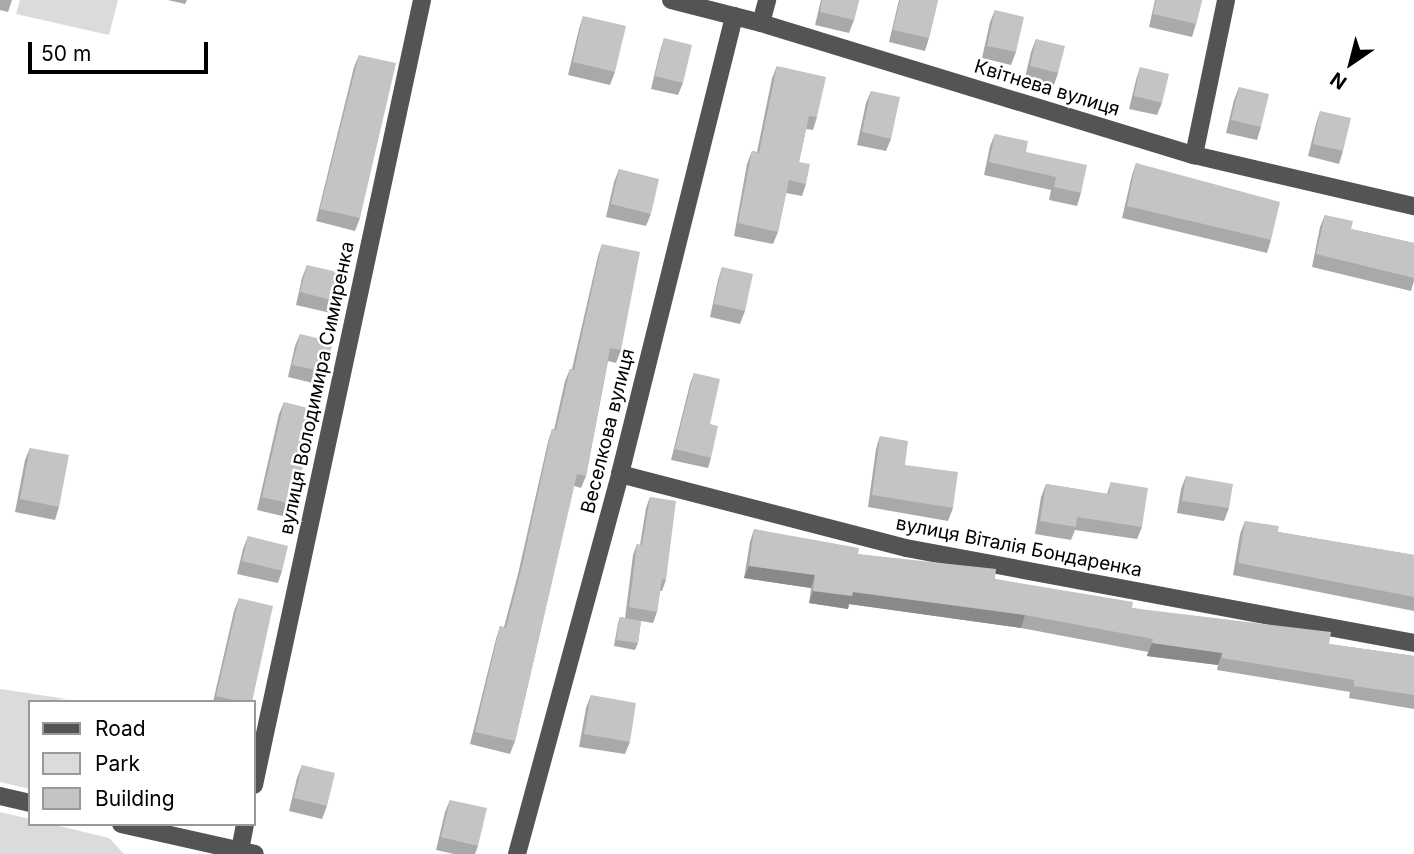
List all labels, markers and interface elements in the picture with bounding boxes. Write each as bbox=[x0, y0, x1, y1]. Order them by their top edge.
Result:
scale bar bbox=[32, 28, 212, 72]
north arrow bbox=[1316, 28, 1386, 98]
text: 50 m bbox=[41, 41, 91, 66]
street label: Квітнева вулиця bbox=[972, 55, 1122, 121]
text: N bbox=[1326, 67, 1351, 94]
street label: вулиця Володимира Симиренка bbox=[275, 239, 359, 537]
street label: Веселкова вулиця bbox=[577, 346, 639, 516]
street label: вулиця Віталія Бондаренка bbox=[894, 512, 1144, 582]
legend bbox=[28, 700, 256, 826]
text: Road bbox=[95, 716, 146, 741]
text: Park bbox=[95, 751, 140, 776]
text: Building bbox=[95, 786, 175, 811]

